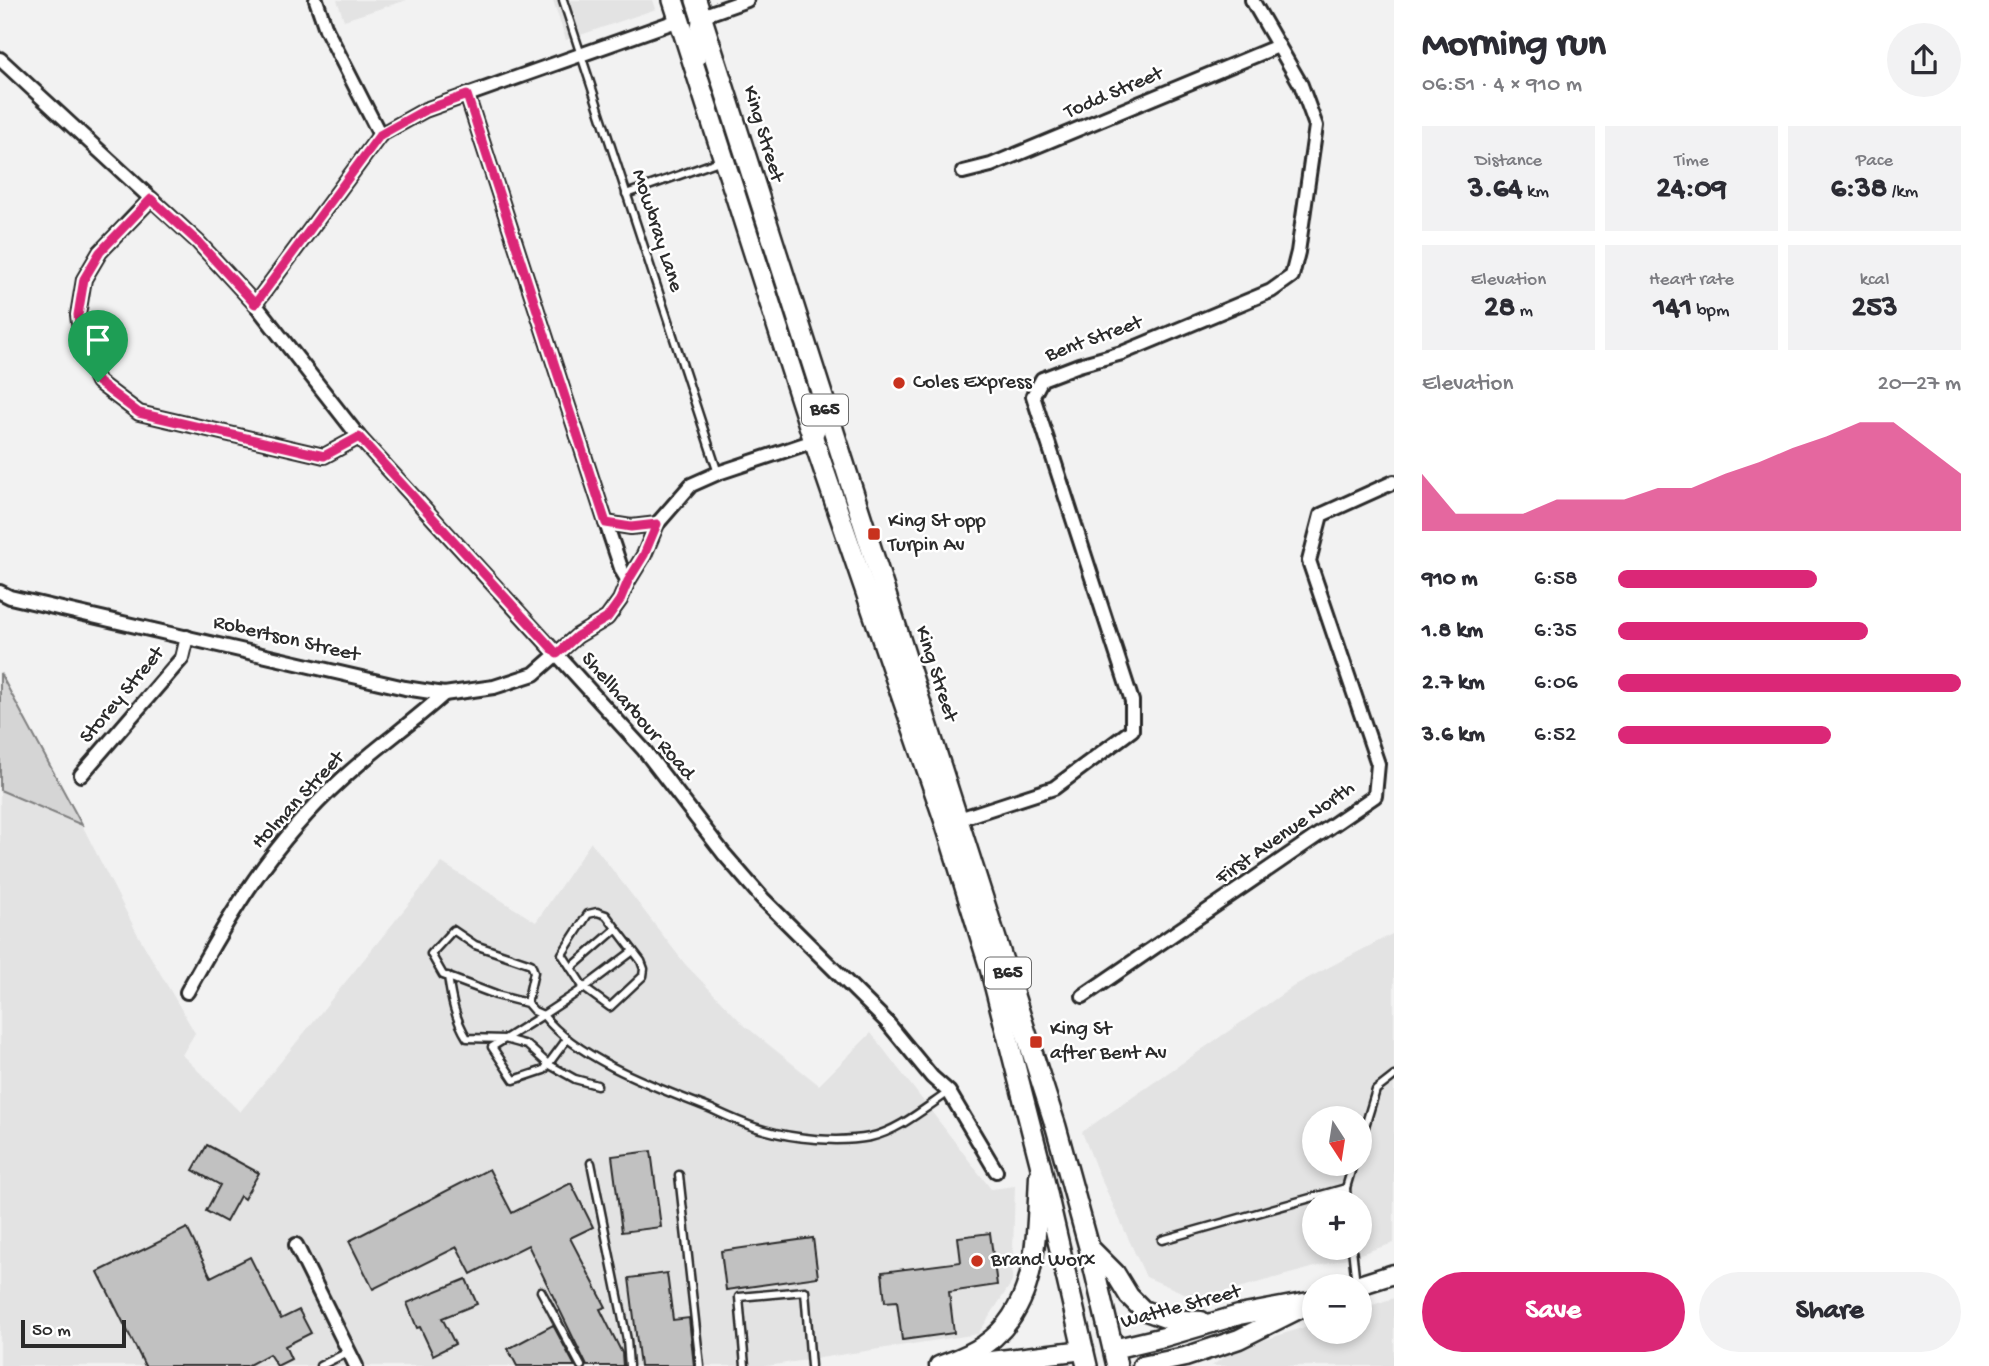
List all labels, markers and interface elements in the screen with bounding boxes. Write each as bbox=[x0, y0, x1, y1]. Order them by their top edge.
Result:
button: share bbox=[1887, 23, 1961, 97]
text: Morning run bbox=[1422, 24, 1606, 68]
street label: Todd Street bbox=[1060, 61, 1169, 126]
text: 06:51 · 4 × 910 m bbox=[1422, 72, 1582, 99]
street label: King Street bbox=[736, 83, 789, 187]
text: Distance bbox=[1475, 150, 1542, 173]
text: Time bbox=[1674, 150, 1709, 173]
text: Pace bbox=[1856, 150, 1893, 173]
street label: Mowbray Lane bbox=[624, 167, 688, 297]
text: 3.64 bbox=[1468, 173, 1522, 208]
text: 24:09 bbox=[1656, 173, 1727, 208]
text: 6:38 bbox=[1831, 173, 1887, 208]
text: km bbox=[1522, 181, 1549, 204]
text: /km bbox=[1887, 181, 1918, 204]
text: Elevation bbox=[1471, 269, 1546, 292]
text: Heart rate bbox=[1649, 269, 1734, 292]
text: kcal bbox=[1860, 269, 1889, 292]
text: 28 bbox=[1484, 292, 1515, 327]
text: 141 bbox=[1654, 292, 1692, 327]
text: 253 bbox=[1851, 292, 1898, 327]
text: m bbox=[1515, 300, 1533, 323]
text: bpm bbox=[1692, 300, 1729, 323]
pin bbox=[68, 310, 128, 382]
street label: Bent Street bbox=[1041, 310, 1148, 369]
icon: arrive bbox=[79, 321, 117, 359]
place label: Coles Express bbox=[913, 371, 1033, 396]
text: Elevation bbox=[1422, 371, 1513, 398]
text: 20–27 m bbox=[1878, 371, 1961, 398]
marker: Coles Express bbox=[891, 375, 907, 391]
road number: B65 bbox=[802, 394, 848, 426]
place label: King St opp Turpin Av bbox=[887, 510, 987, 559]
marker: King St opp Turpin Av bbox=[866, 526, 882, 542]
text: 910 m bbox=[1422, 566, 1478, 593]
text: 6:58 bbox=[1534, 566, 1578, 593]
street label: Robertson Street bbox=[210, 611, 364, 670]
text: 1.8 km bbox=[1422, 618, 1483, 645]
text: 6:35 bbox=[1534, 618, 1577, 645]
street label: King Street bbox=[908, 623, 963, 727]
street label: Storey Street bbox=[75, 641, 172, 750]
street label: Shellharbour Road bbox=[575, 648, 701, 787]
text: 2.7 km bbox=[1422, 670, 1485, 697]
text: 6:06 bbox=[1534, 670, 1578, 697]
text: 3.6 km bbox=[1422, 722, 1485, 749]
text: 6:52 bbox=[1534, 722, 1576, 749]
street label: Holman Street bbox=[247, 745, 352, 855]
street label: First Avenue North bbox=[1211, 777, 1360, 892]
road number: B65 bbox=[985, 958, 1031, 988]
place label: King St after Bent Av bbox=[1050, 1018, 1167, 1067]
marker: King St after Bent Av bbox=[1028, 1034, 1044, 1050]
north arrow bbox=[1302, 1106, 1372, 1176]
map controls bbox=[1302, 1106, 1372, 1344]
button: + bbox=[1302, 1190, 1372, 1260]
place label: Brand Worx bbox=[990, 1249, 1095, 1274]
marker: Brand Worx bbox=[969, 1253, 985, 1269]
button: Save bbox=[1422, 1272, 1685, 1352]
button: Share bbox=[1699, 1272, 1961, 1352]
button: − bbox=[1302, 1274, 1372, 1344]
street label: Wattle Street bbox=[1118, 1279, 1246, 1336]
scale bar bbox=[21, 1317, 126, 1349]
text: 50 m bbox=[32, 1320, 71, 1343]

